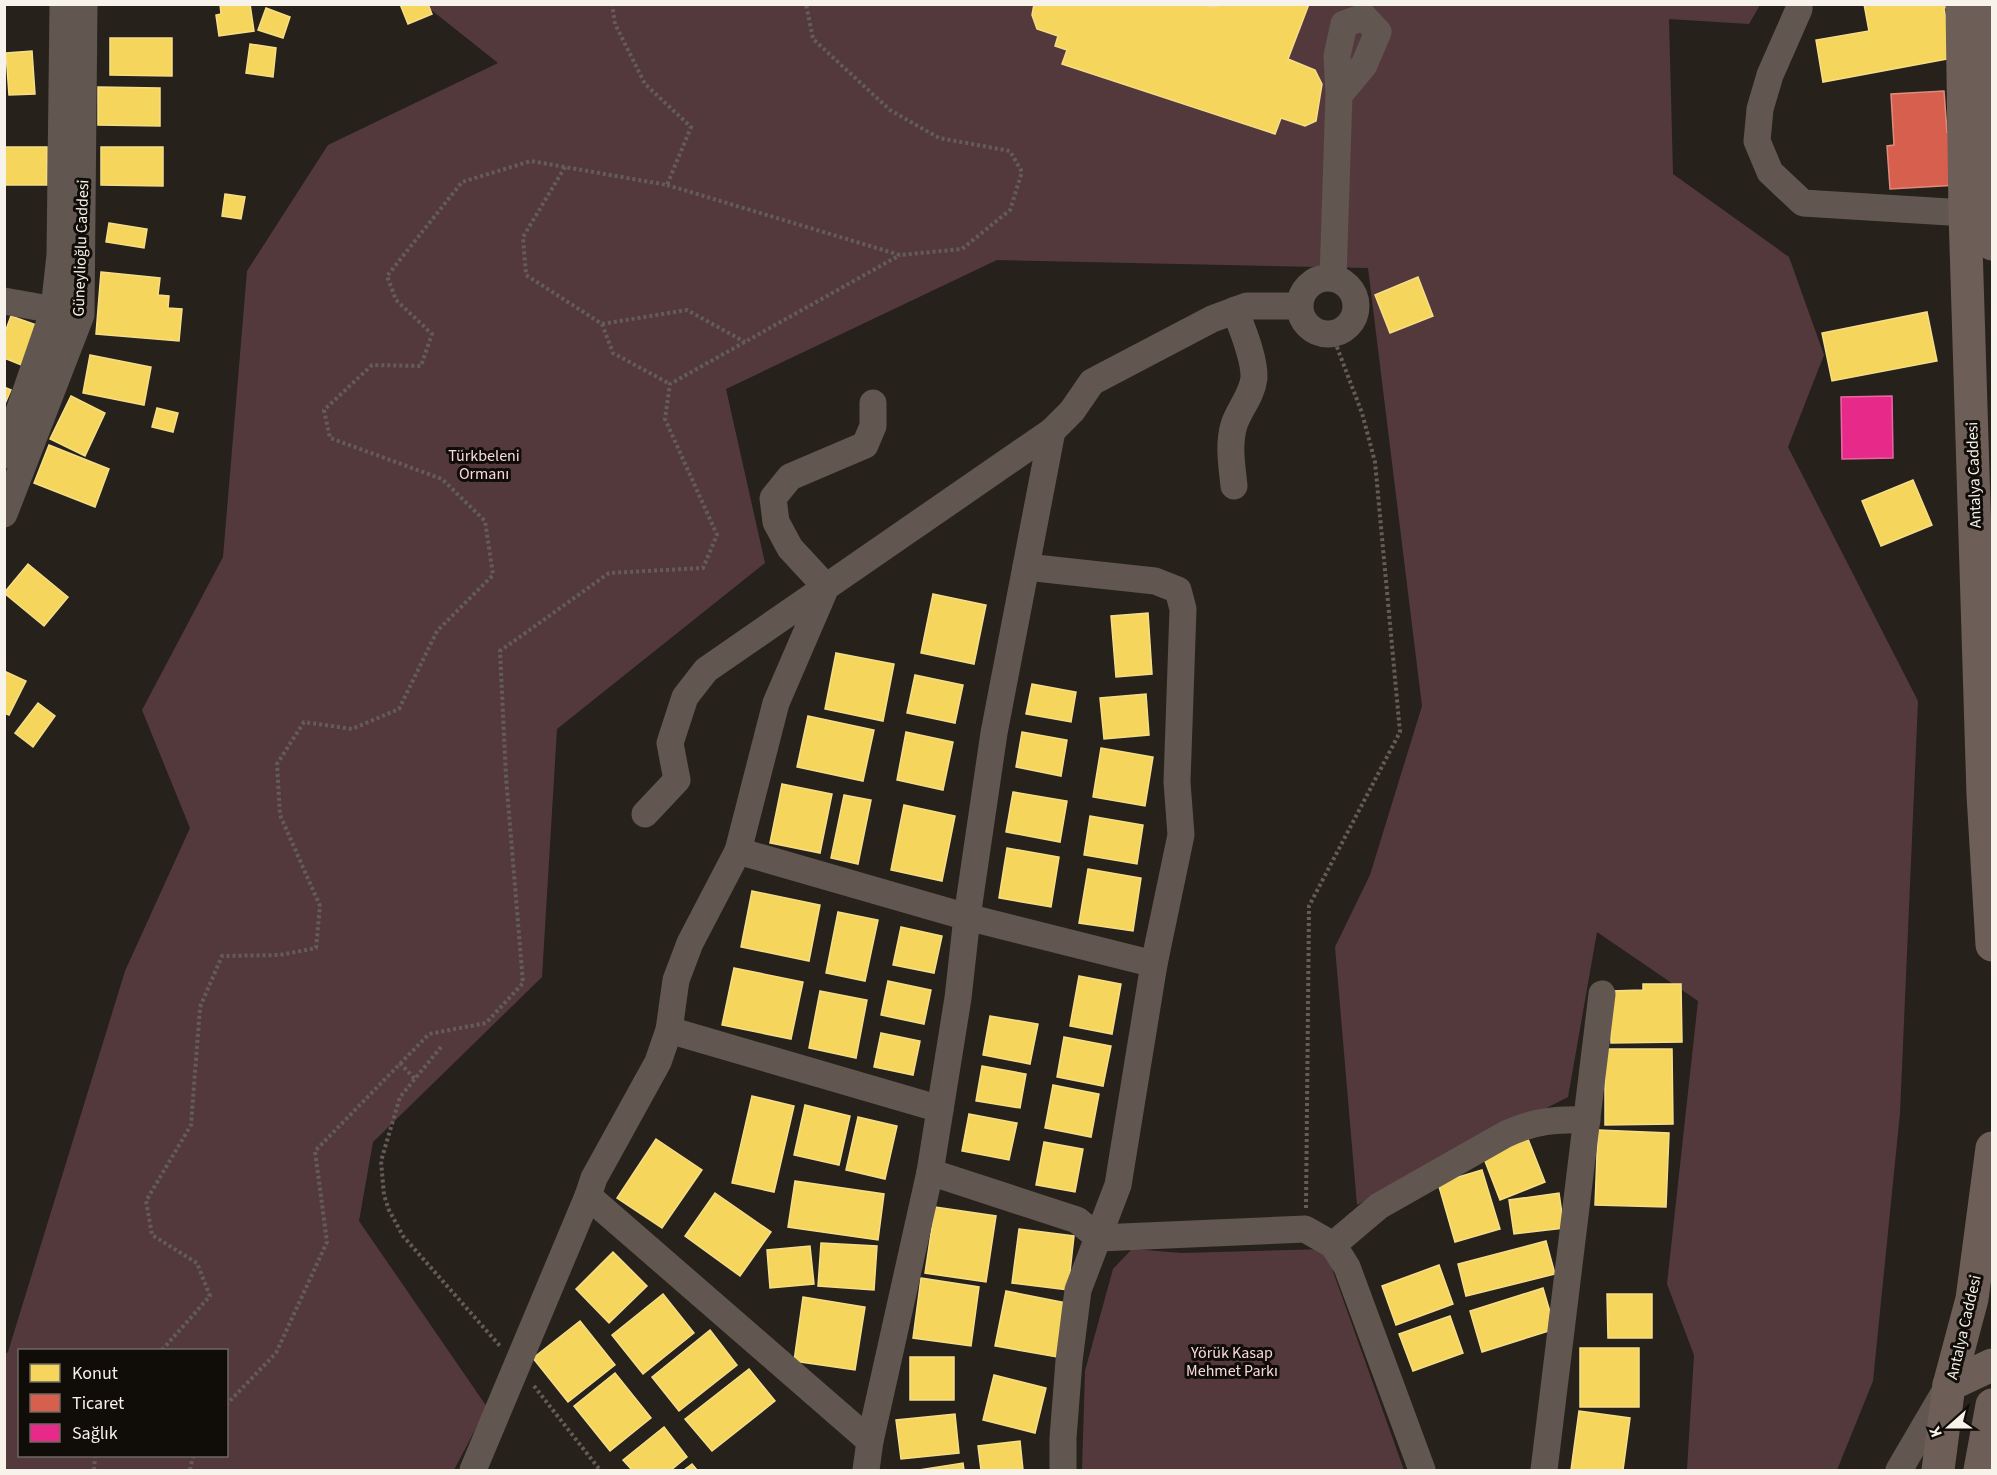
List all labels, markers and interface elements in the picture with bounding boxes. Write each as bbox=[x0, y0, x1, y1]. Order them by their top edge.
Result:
street label: Güneylioğlu Caddesi bbox=[68, 179, 94, 317]
street label: Antalya Caddesi bbox=[1961, 421, 1987, 529]
park label: Türkbeleni Ormanı bbox=[448, 445, 520, 485]
street label: Antalya Caddesi bbox=[1941, 1273, 1987, 1382]
park label: Yörük Kasap Mehmet Parkı bbox=[1186, 1342, 1278, 1382]
legend bbox=[18, 1349, 228, 1457]
text: Konut bbox=[72, 1361, 118, 1386]
text: Ticaret bbox=[72, 1391, 124, 1416]
north arrow bbox=[1919, 1397, 1979, 1457]
text: Sağlık bbox=[72, 1421, 118, 1446]
text: K bbox=[1924, 1423, 1948, 1441]

